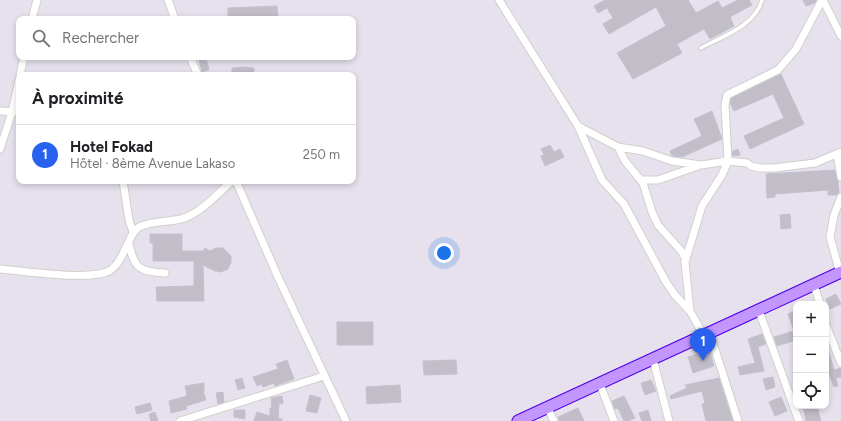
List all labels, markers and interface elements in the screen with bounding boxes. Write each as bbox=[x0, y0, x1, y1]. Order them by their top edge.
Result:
search box bbox=[16, 16, 356, 60]
icon: search bbox=[30, 27, 52, 49]
text: Rechercher bbox=[62, 29, 139, 47]
text: À proximité bbox=[32, 88, 123, 108]
text: Hotel Fokad bbox=[70, 138, 153, 156]
text: 1 bbox=[42, 147, 48, 162]
text: 250 m bbox=[303, 147, 340, 162]
text: Hôtel · 8ème Avenue Lakaso bbox=[70, 156, 235, 171]
your location bbox=[434, 243, 454, 263]
map controls bbox=[793, 301, 829, 409]
button: + bbox=[793, 301, 829, 337]
pin: 1 bbox=[690, 328, 716, 361]
button: − bbox=[793, 337, 829, 373]
button: locate bbox=[793, 373, 829, 409]

